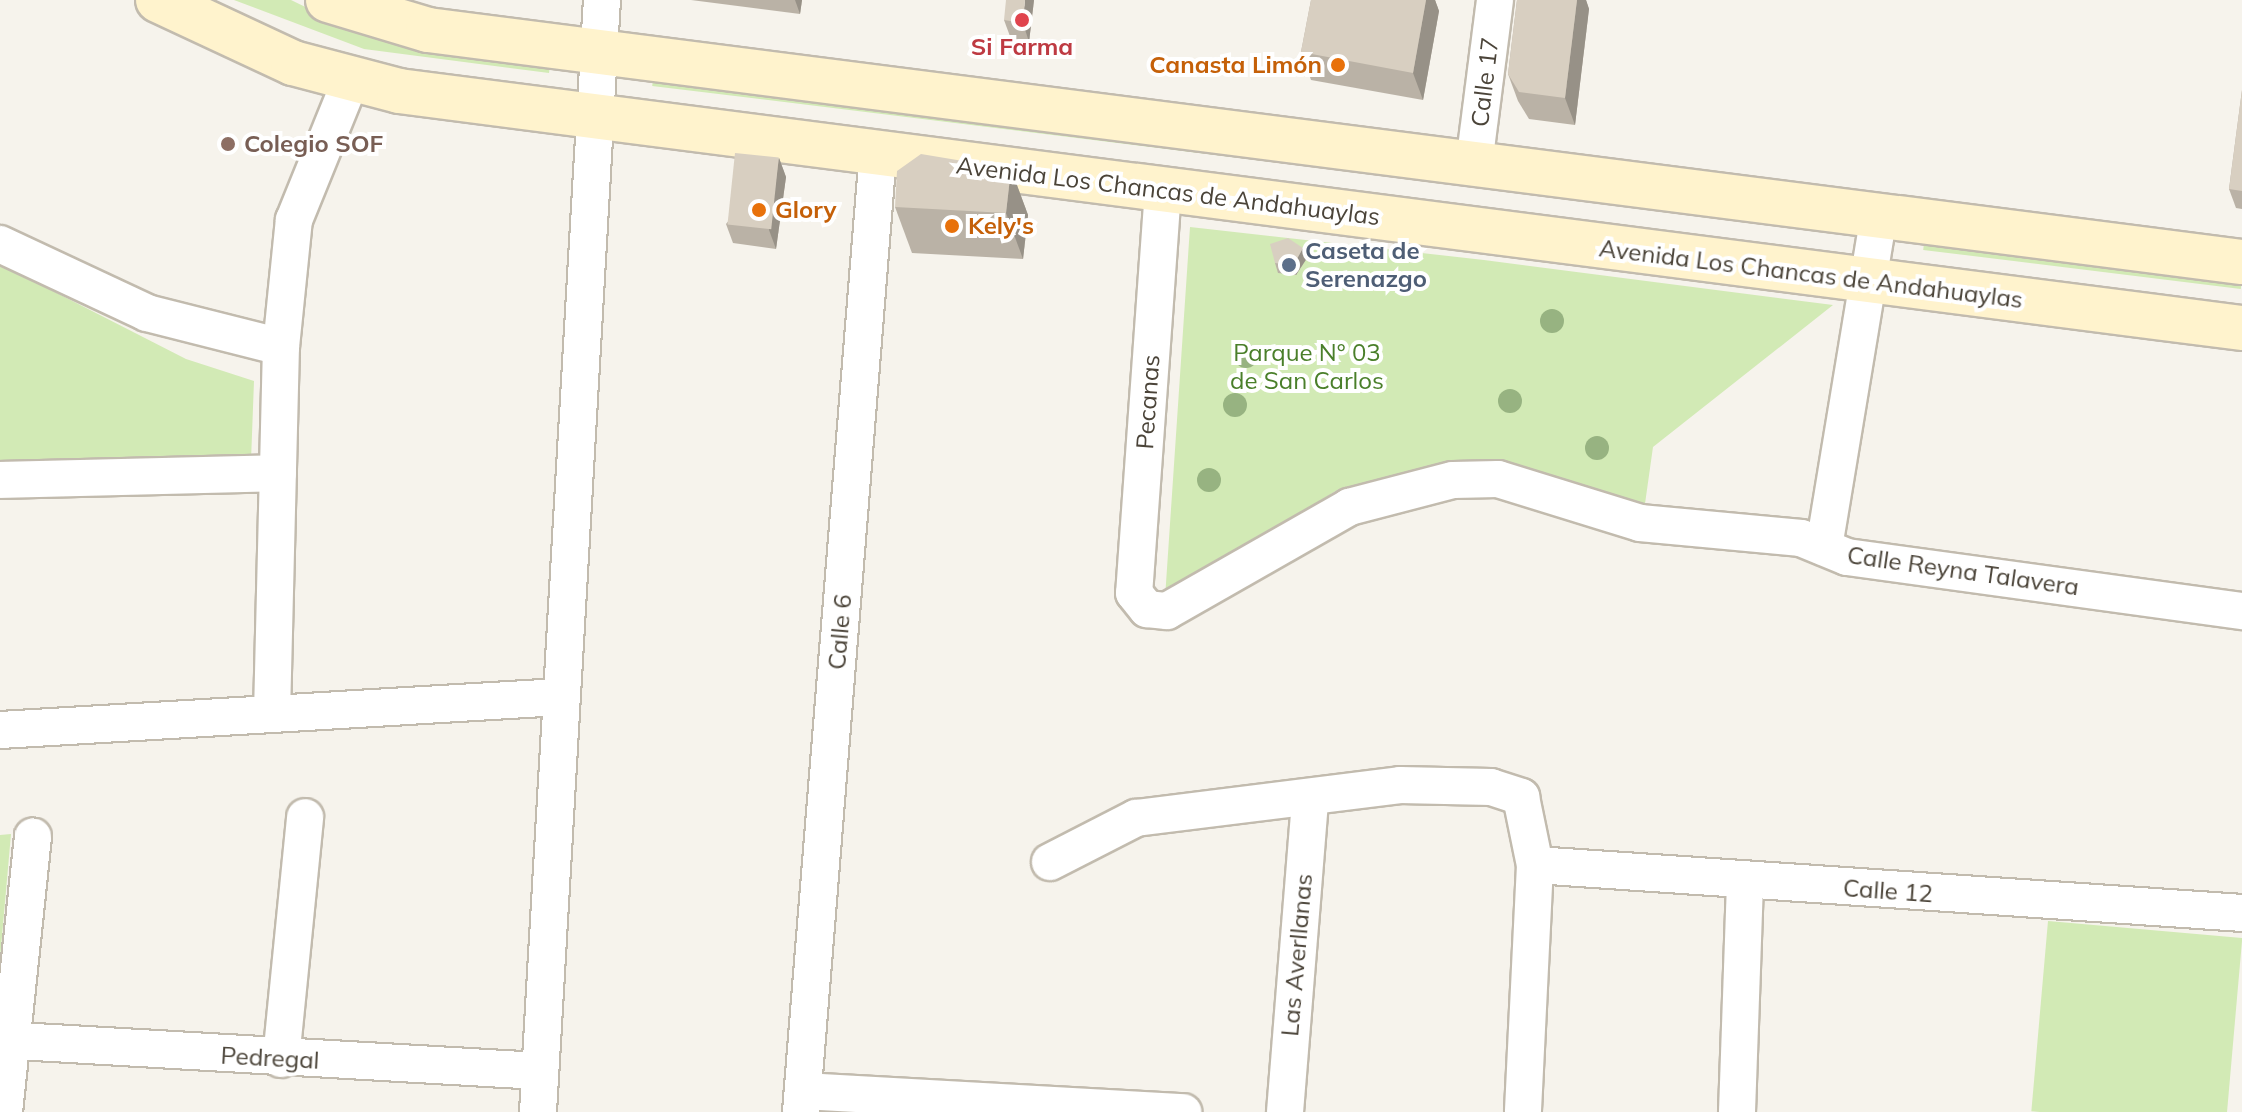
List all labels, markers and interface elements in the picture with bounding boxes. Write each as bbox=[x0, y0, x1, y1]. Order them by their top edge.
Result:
marker: Si Farma bbox=[1013, 11, 1031, 29]
place label: Si Farma bbox=[971, 33, 1073, 61]
street label: Calle 17 bbox=[1465, 36, 1505, 128]
place label: Canasta Limón bbox=[1149, 51, 1322, 79]
marker: Canasta Limón bbox=[1329, 56, 1347, 74]
place label: Colegio SOF bbox=[244, 130, 383, 158]
marker: Colegio SOF bbox=[219, 135, 237, 153]
street label: Avenida Los Chancas de Andahuaylas bbox=[954, 151, 1382, 231]
place label: Glory bbox=[775, 196, 836, 224]
marker: Glory bbox=[750, 201, 768, 219]
place label: Kely's bbox=[968, 212, 1034, 240]
marker: Kely's bbox=[943, 217, 961, 235]
street label: Avenida Los Chancas de Andahuaylas bbox=[1597, 234, 2025, 314]
place label: Caseta de Serenazgo bbox=[1305, 237, 1427, 293]
marker: Caseta de Serenazgo bbox=[1280, 256, 1298, 274]
park label: Parque N° 03 de San Carlos bbox=[1230, 339, 1384, 395]
street label: Pecanas bbox=[1130, 354, 1166, 450]
street label: Calle Reyna Talavera bbox=[1845, 540, 2081, 602]
street label: Calle 6 bbox=[822, 593, 858, 671]
street label: Las Averllanas bbox=[1276, 872, 1318, 1038]
street label: Calle 12 bbox=[1842, 873, 1934, 909]
street label: Pedregal bbox=[220, 1041, 320, 1075]

